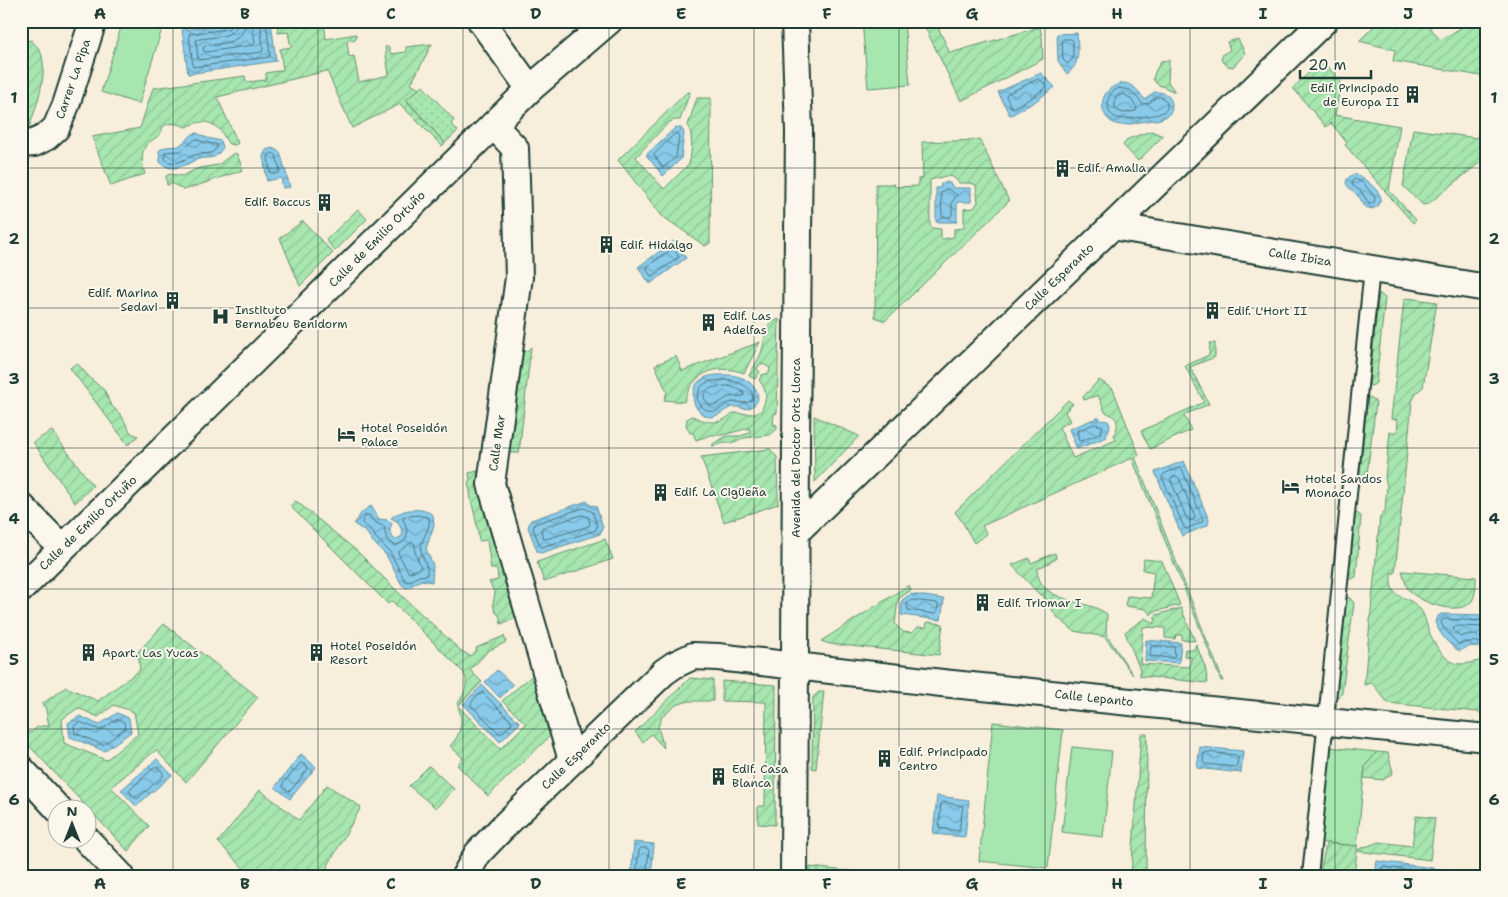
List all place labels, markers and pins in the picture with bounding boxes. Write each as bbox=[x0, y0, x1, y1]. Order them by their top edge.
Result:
place label: Edif. Principado de Europa II bbox=[1310, 80, 1399, 110]
building icon: Edif. Principado de Europa II bbox=[1403, 85, 1423, 105]
building icon: Edif. Amalia bbox=[1053, 158, 1073, 178]
place label: Edif. Amalia bbox=[1077, 160, 1146, 176]
building icon: Edif. Baccus bbox=[315, 192, 335, 212]
place label: Edif. Baccus bbox=[244, 194, 311, 210]
building icon: Edif. Hidalgo bbox=[596, 235, 616, 255]
place label: Edif. Hidalgo bbox=[620, 237, 693, 253]
place label: Edif. Marina Sedavi bbox=[88, 285, 159, 315]
building icon: Edif. Marina Sedavi bbox=[162, 290, 182, 310]
building icon: Edif. L'Hort II bbox=[1203, 301, 1223, 321]
place label: Instituto Bernabeu Benidorm bbox=[235, 302, 348, 332]
place label: Edif. L'Hort II bbox=[1227, 303, 1307, 319]
hospital icon: Instituto Bernabeu Benidorm bbox=[211, 307, 231, 327]
place label: Edif. Las Adelfas bbox=[723, 308, 771, 338]
building icon: Edif. Las Adelfas bbox=[699, 313, 719, 333]
place label: Hotel Poseidón Palace bbox=[361, 420, 448, 450]
hotel icon: Hotel Poseidón Palace bbox=[337, 425, 357, 445]
place label: Hotel Sandos Monaco bbox=[1305, 471, 1382, 501]
hotel icon: Hotel Sandos Monaco bbox=[1281, 476, 1301, 496]
building icon: Edif. La Cigüeña bbox=[650, 482, 670, 502]
place label: Edif. La Cigüeña bbox=[674, 484, 767, 500]
building icon: Edif. Triomar I bbox=[973, 593, 993, 613]
place label: Edif. Triomar I bbox=[997, 595, 1082, 611]
place label: Hotel Poseidón Resort bbox=[330, 638, 417, 668]
building icon: Apart. Las Yucas bbox=[78, 643, 98, 663]
building icon: Hotel Poseidón Resort bbox=[306, 643, 326, 663]
place label: Apart. Las Yucas bbox=[102, 645, 199, 661]
place label: Edif. Principado Centro bbox=[899, 744, 988, 774]
building icon: Edif. Principado Centro bbox=[875, 749, 895, 769]
place label: Edif. Casa Blanca bbox=[732, 761, 789, 791]
building icon: Edif. Casa Blanca bbox=[708, 766, 728, 786]

